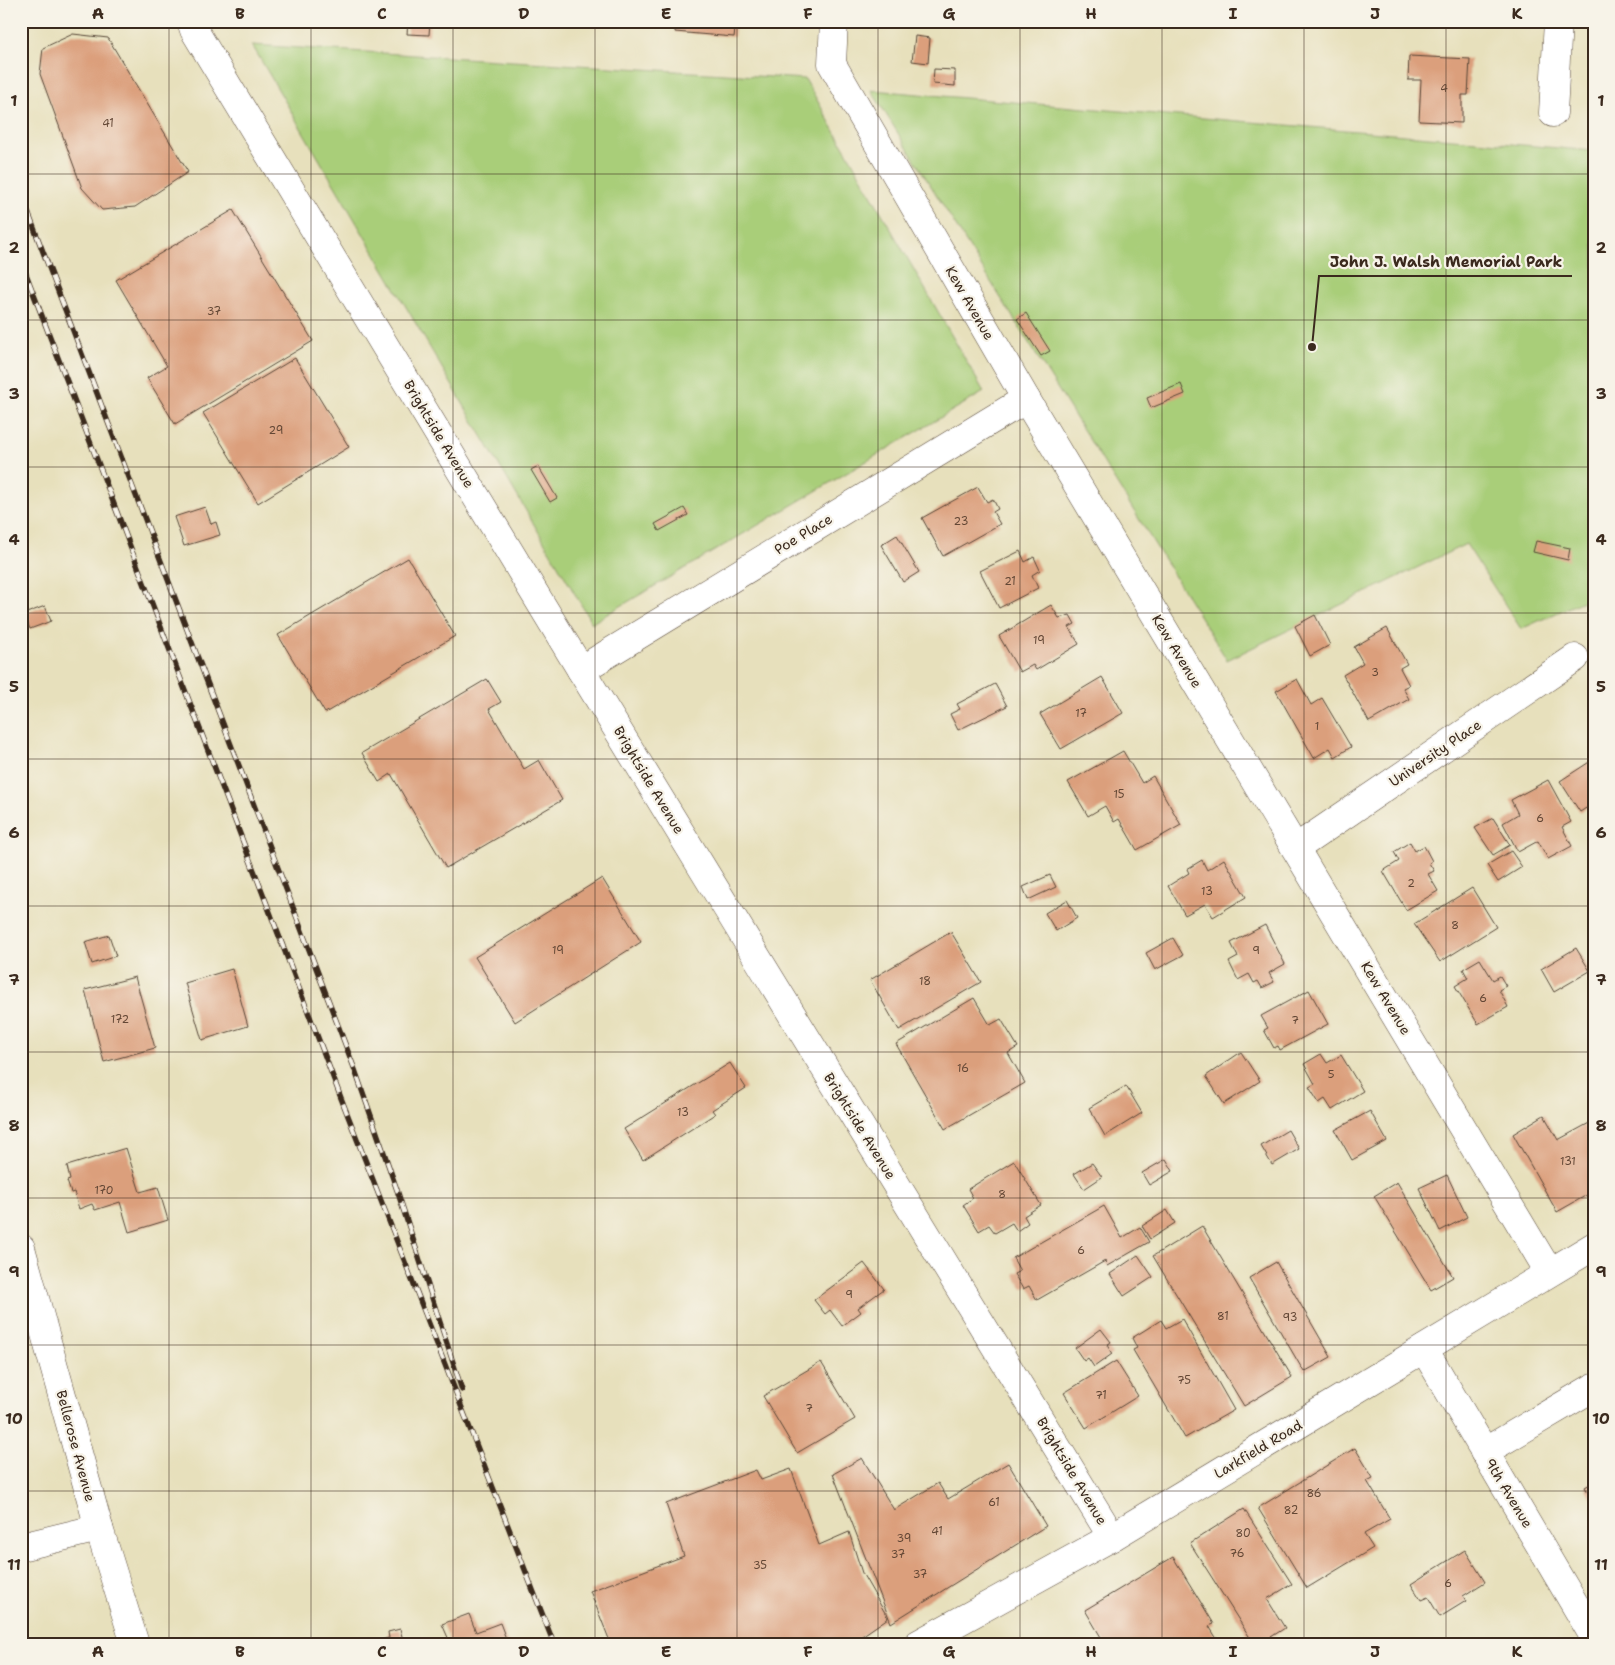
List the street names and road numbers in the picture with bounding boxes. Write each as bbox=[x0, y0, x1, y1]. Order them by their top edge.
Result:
street label: Kew Avenue bbox=[942, 263, 998, 343]
street label: Brightside Avenue bbox=[400, 377, 478, 491]
street label: Poe Place bbox=[771, 510, 835, 558]
street label: Kew Avenue bbox=[1148, 611, 1206, 691]
street label: University Place bbox=[1385, 715, 1485, 790]
street label: Brightside Avenue bbox=[610, 723, 688, 837]
street label: Kew Avenue bbox=[1357, 958, 1415, 1038]
street label: Brightside Avenue bbox=[820, 1069, 900, 1183]
street label: Bellerose Avenue bbox=[52, 1388, 100, 1504]
street label: Brightside Avenue bbox=[1033, 1414, 1111, 1528]
street label: Larkfield Road bbox=[1211, 1416, 1305, 1482]
street label: 9th Avenue bbox=[1481, 1455, 1537, 1531]

